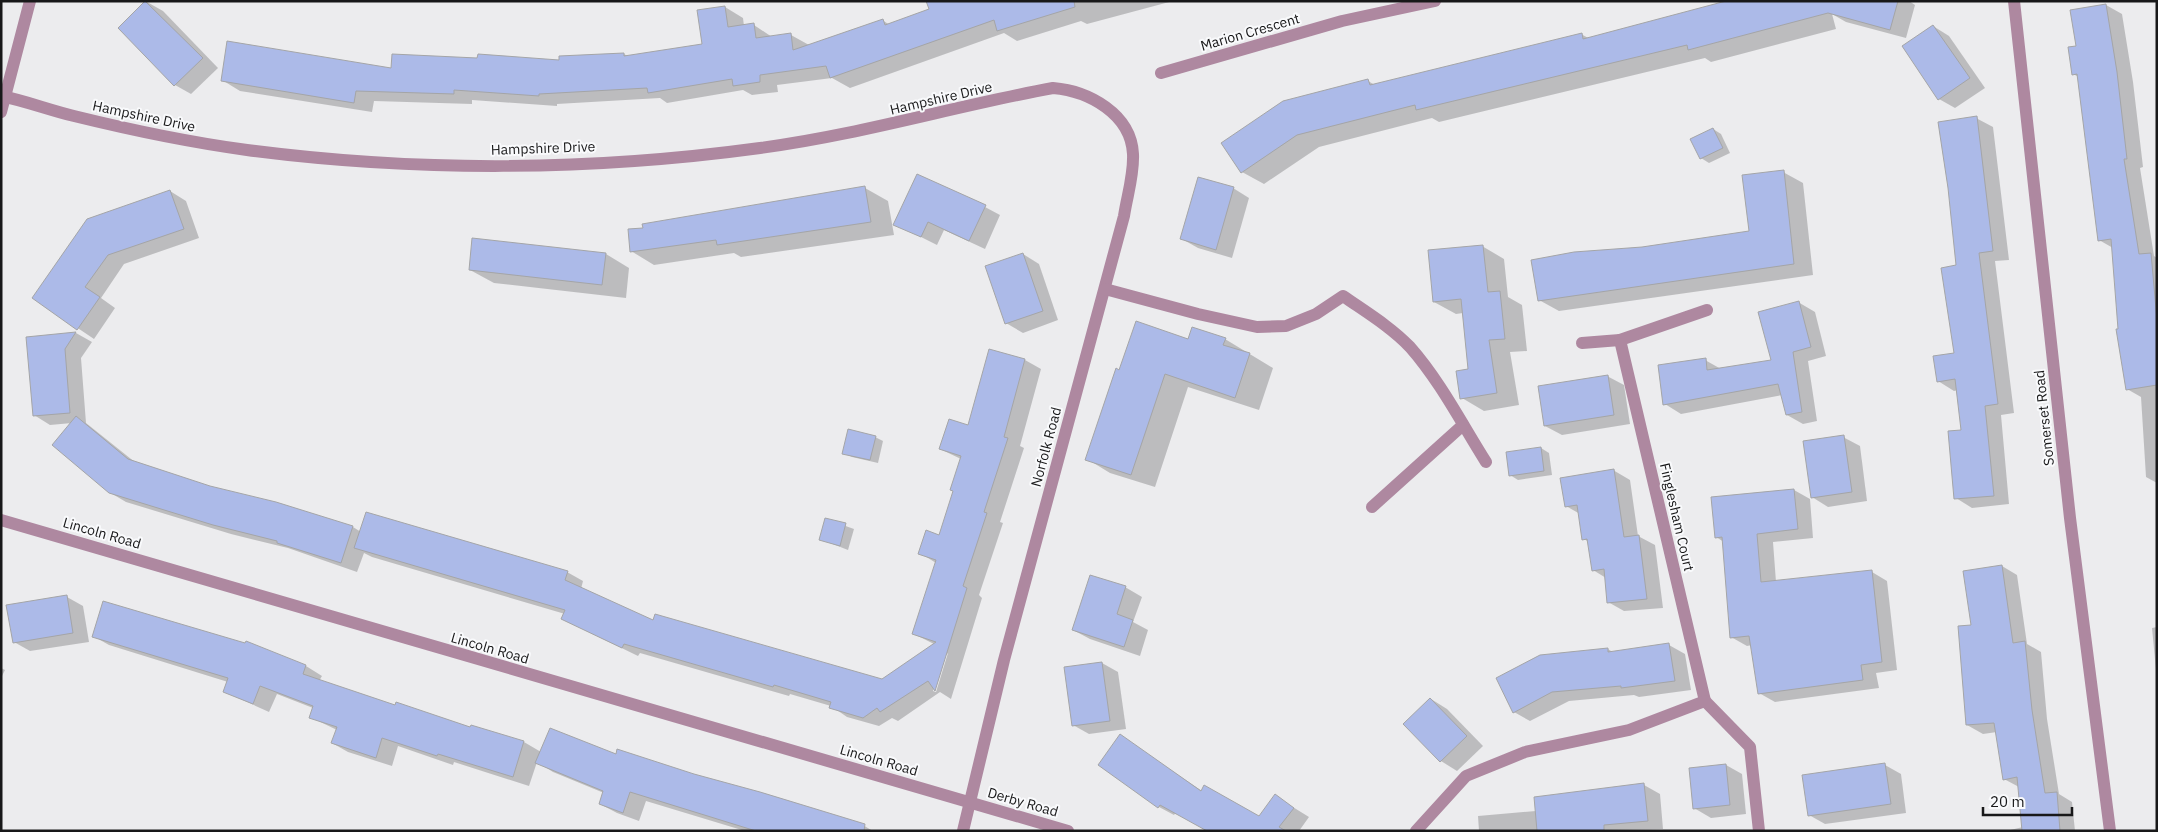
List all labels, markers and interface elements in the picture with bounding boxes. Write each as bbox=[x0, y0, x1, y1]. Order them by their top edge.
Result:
street label: Marion Crescent bbox=[1198, 9, 1302, 55]
street label: Hampshire Drive bbox=[888, 77, 994, 119]
street label: Hampshire Drive bbox=[91, 96, 197, 136]
street label: Hampshire Drive bbox=[490, 137, 596, 159]
street label: Somerset Road bbox=[2030, 369, 2058, 467]
street label: Norfolk Road bbox=[1027, 405, 1065, 489]
street label: Finglesham Court bbox=[1656, 461, 1698, 573]
street label: Lincoln Road bbox=[61, 513, 143, 553]
street label: Lincoln Road bbox=[449, 628, 531, 668]
street label: Lincoln Road bbox=[838, 740, 920, 780]
street label: Derby Road bbox=[986, 783, 1060, 821]
scale bar bbox=[1983, 784, 2072, 816]
text: 20 m bbox=[1990, 792, 2025, 811]

